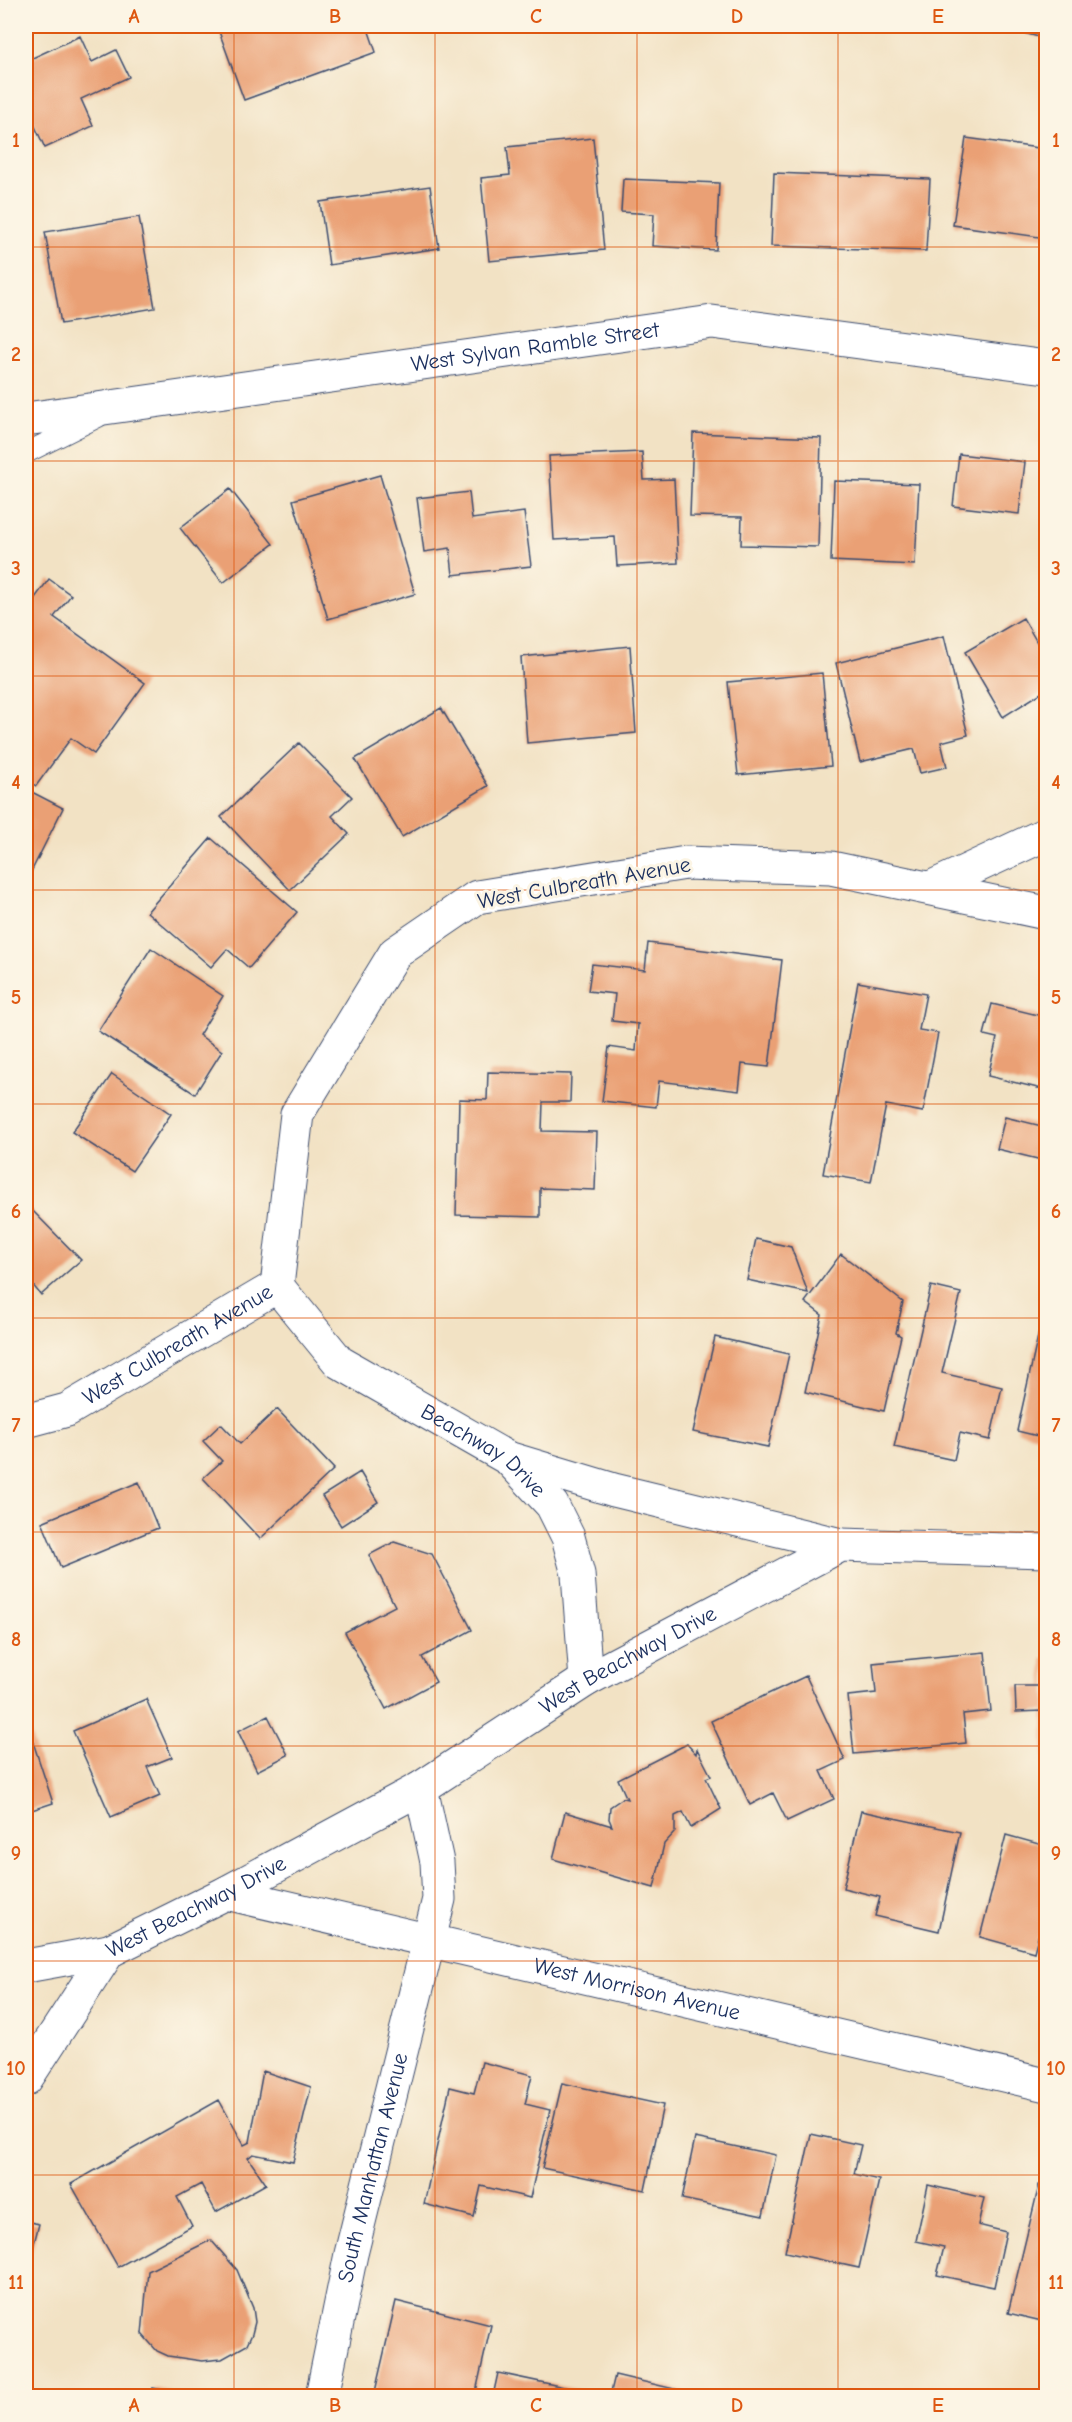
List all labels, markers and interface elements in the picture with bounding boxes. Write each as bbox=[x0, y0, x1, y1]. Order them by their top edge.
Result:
text: A bbox=[128, 5, 140, 28]
text: B bbox=[329, 5, 341, 28]
text: C bbox=[530, 5, 542, 28]
text: D bbox=[731, 5, 743, 28]
text: E bbox=[932, 5, 944, 28]
text: 1 bbox=[12, 129, 20, 152]
text: 1 bbox=[1052, 129, 1060, 152]
street label: West Sylvan Ramble Street bbox=[409, 317, 661, 377]
text: 2 bbox=[11, 343, 21, 366]
text: 2 bbox=[1051, 343, 1061, 366]
text: 3 bbox=[11, 557, 21, 580]
text: 3 bbox=[1051, 557, 1061, 580]
text: 4 bbox=[11, 771, 21, 794]
text: 4 bbox=[1051, 771, 1061, 794]
street label: West Culbreath Avenue bbox=[475, 851, 693, 915]
text: 5 bbox=[11, 986, 21, 1009]
text: 5 bbox=[1051, 986, 1061, 1009]
text: 6 bbox=[11, 1200, 21, 1223]
text: 6 bbox=[1051, 1200, 1061, 1223]
street label: West Culbreath Avenue bbox=[78, 1279, 277, 1411]
street label: Beachway Drive bbox=[416, 1398, 551, 1503]
text: 7 bbox=[12, 1414, 21, 1437]
text: 7 bbox=[1052, 1414, 1061, 1437]
street label: West Beachway Drive bbox=[535, 1600, 721, 1720]
text: 8 bbox=[11, 1628, 21, 1651]
text: 8 bbox=[1051, 1628, 1061, 1651]
text: 9 bbox=[11, 1842, 21, 1865]
text: 9 bbox=[1051, 1842, 1061, 1865]
street label: West Beachway Drive bbox=[102, 1850, 291, 1963]
street label: West Morrison Avenue bbox=[531, 1952, 743, 2026]
street label: South Manhattan Avenue bbox=[333, 2050, 413, 2285]
text: 10 bbox=[6, 2057, 26, 2080]
text: 10 bbox=[1046, 2057, 1066, 2080]
text: 11 bbox=[8, 2271, 24, 2294]
text: 11 bbox=[1048, 2271, 1064, 2294]
text: A bbox=[128, 2394, 140, 2417]
text: B bbox=[329, 2394, 341, 2417]
text: C bbox=[530, 2394, 542, 2417]
text: D bbox=[731, 2394, 743, 2417]
text: E bbox=[932, 2394, 944, 2417]

